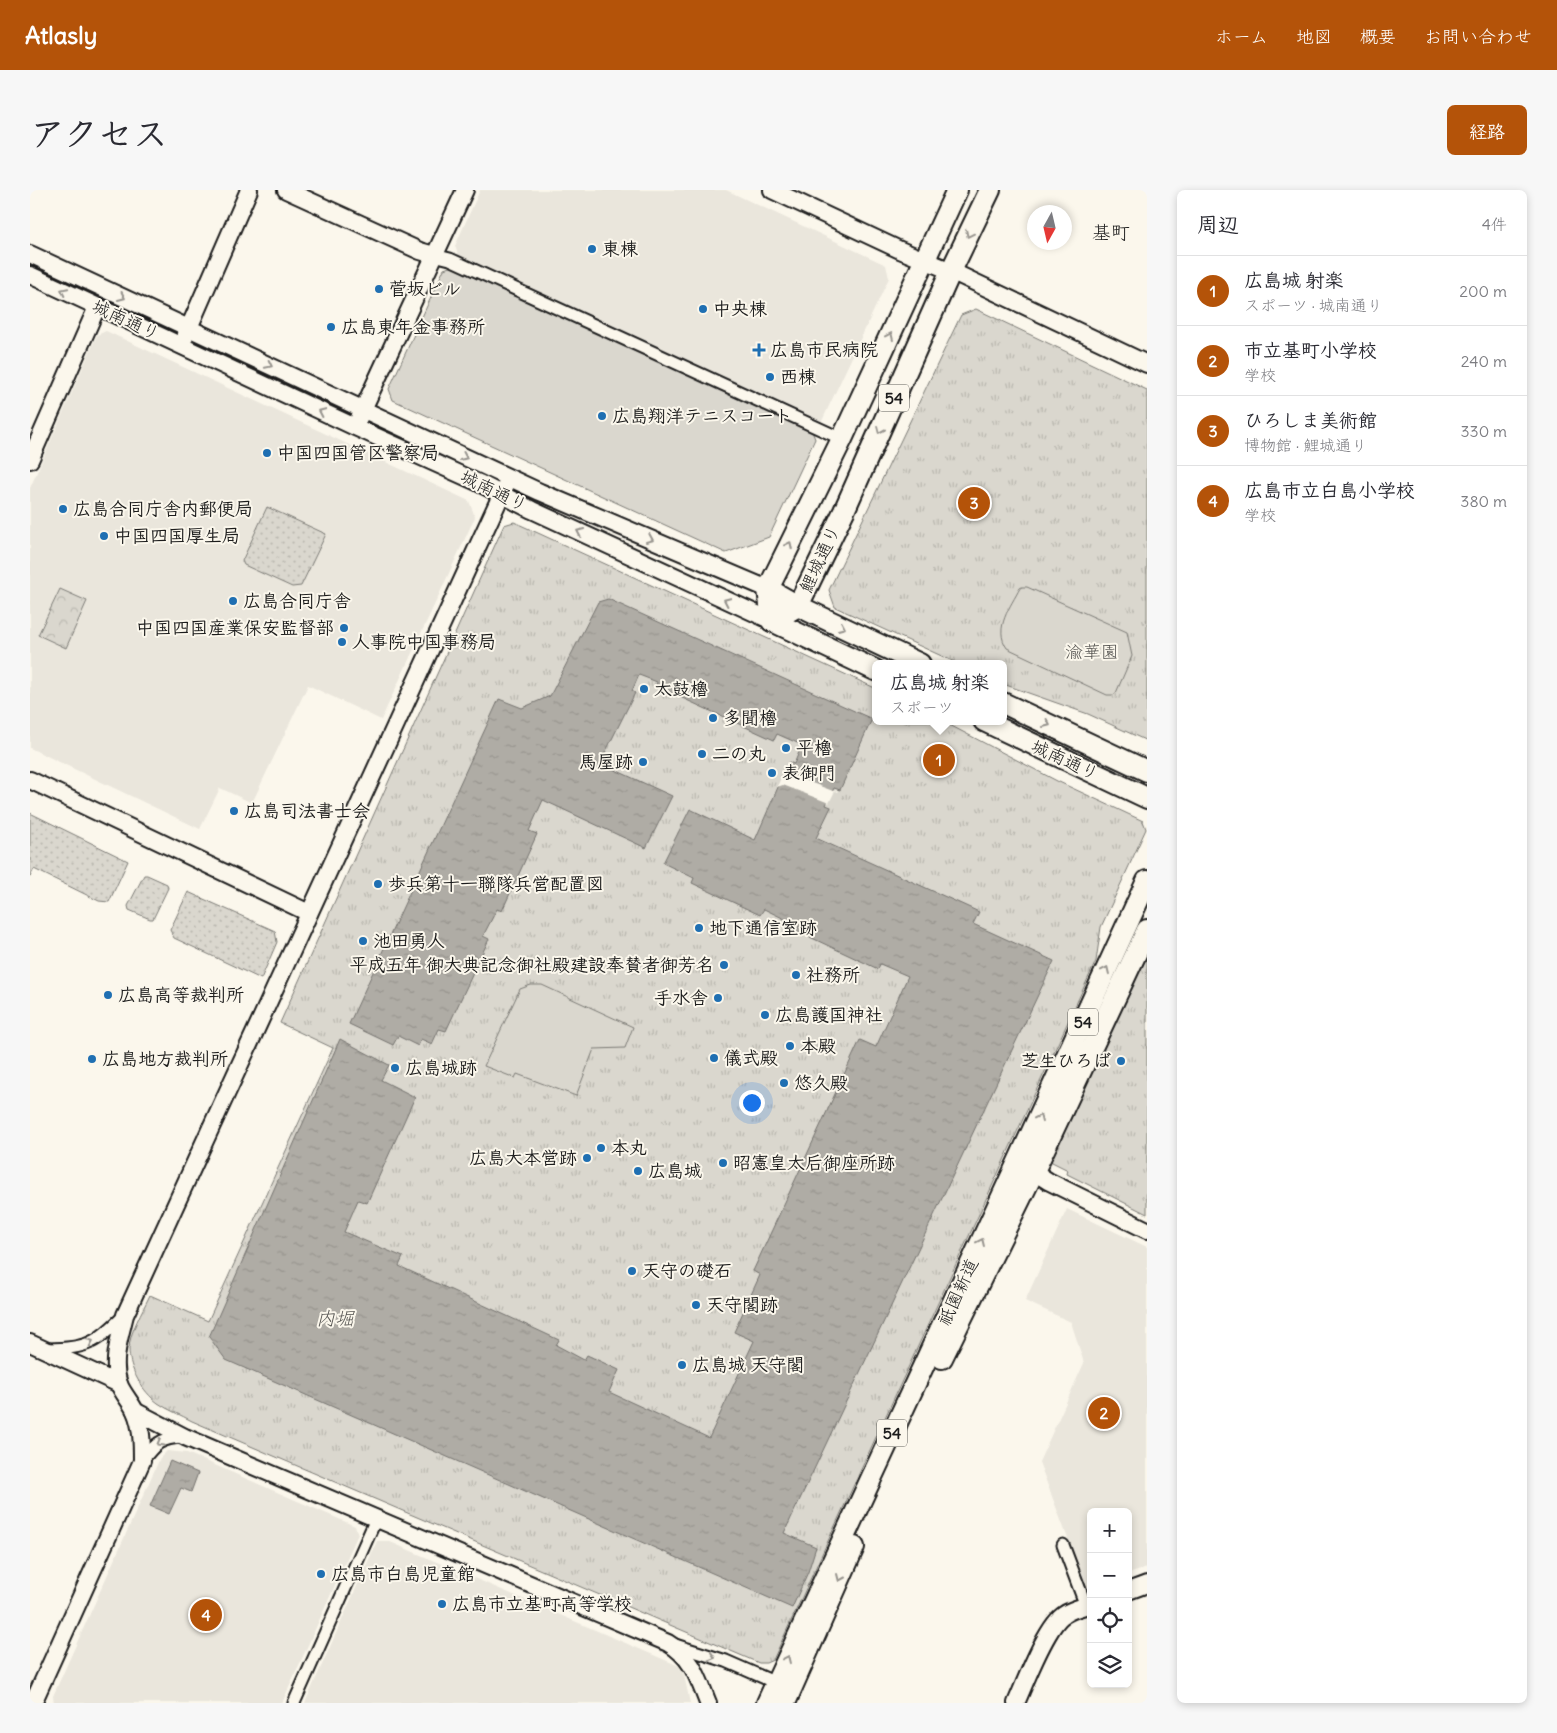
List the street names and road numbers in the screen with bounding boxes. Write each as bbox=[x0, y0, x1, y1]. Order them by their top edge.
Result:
street label: 城南通り bbox=[89, 294, 164, 345]
road number: 54 bbox=[879, 384, 909, 412]
street label: 城南通り bbox=[457, 464, 532, 517]
street label: 鯉城通り bbox=[794, 521, 845, 596]
street label: 城南通り bbox=[1028, 734, 1103, 785]
road number: 54 bbox=[1068, 1009, 1098, 1036]
street label: 祇園新道 bbox=[932, 1254, 983, 1329]
road number: 54 bbox=[877, 1420, 907, 1446]

